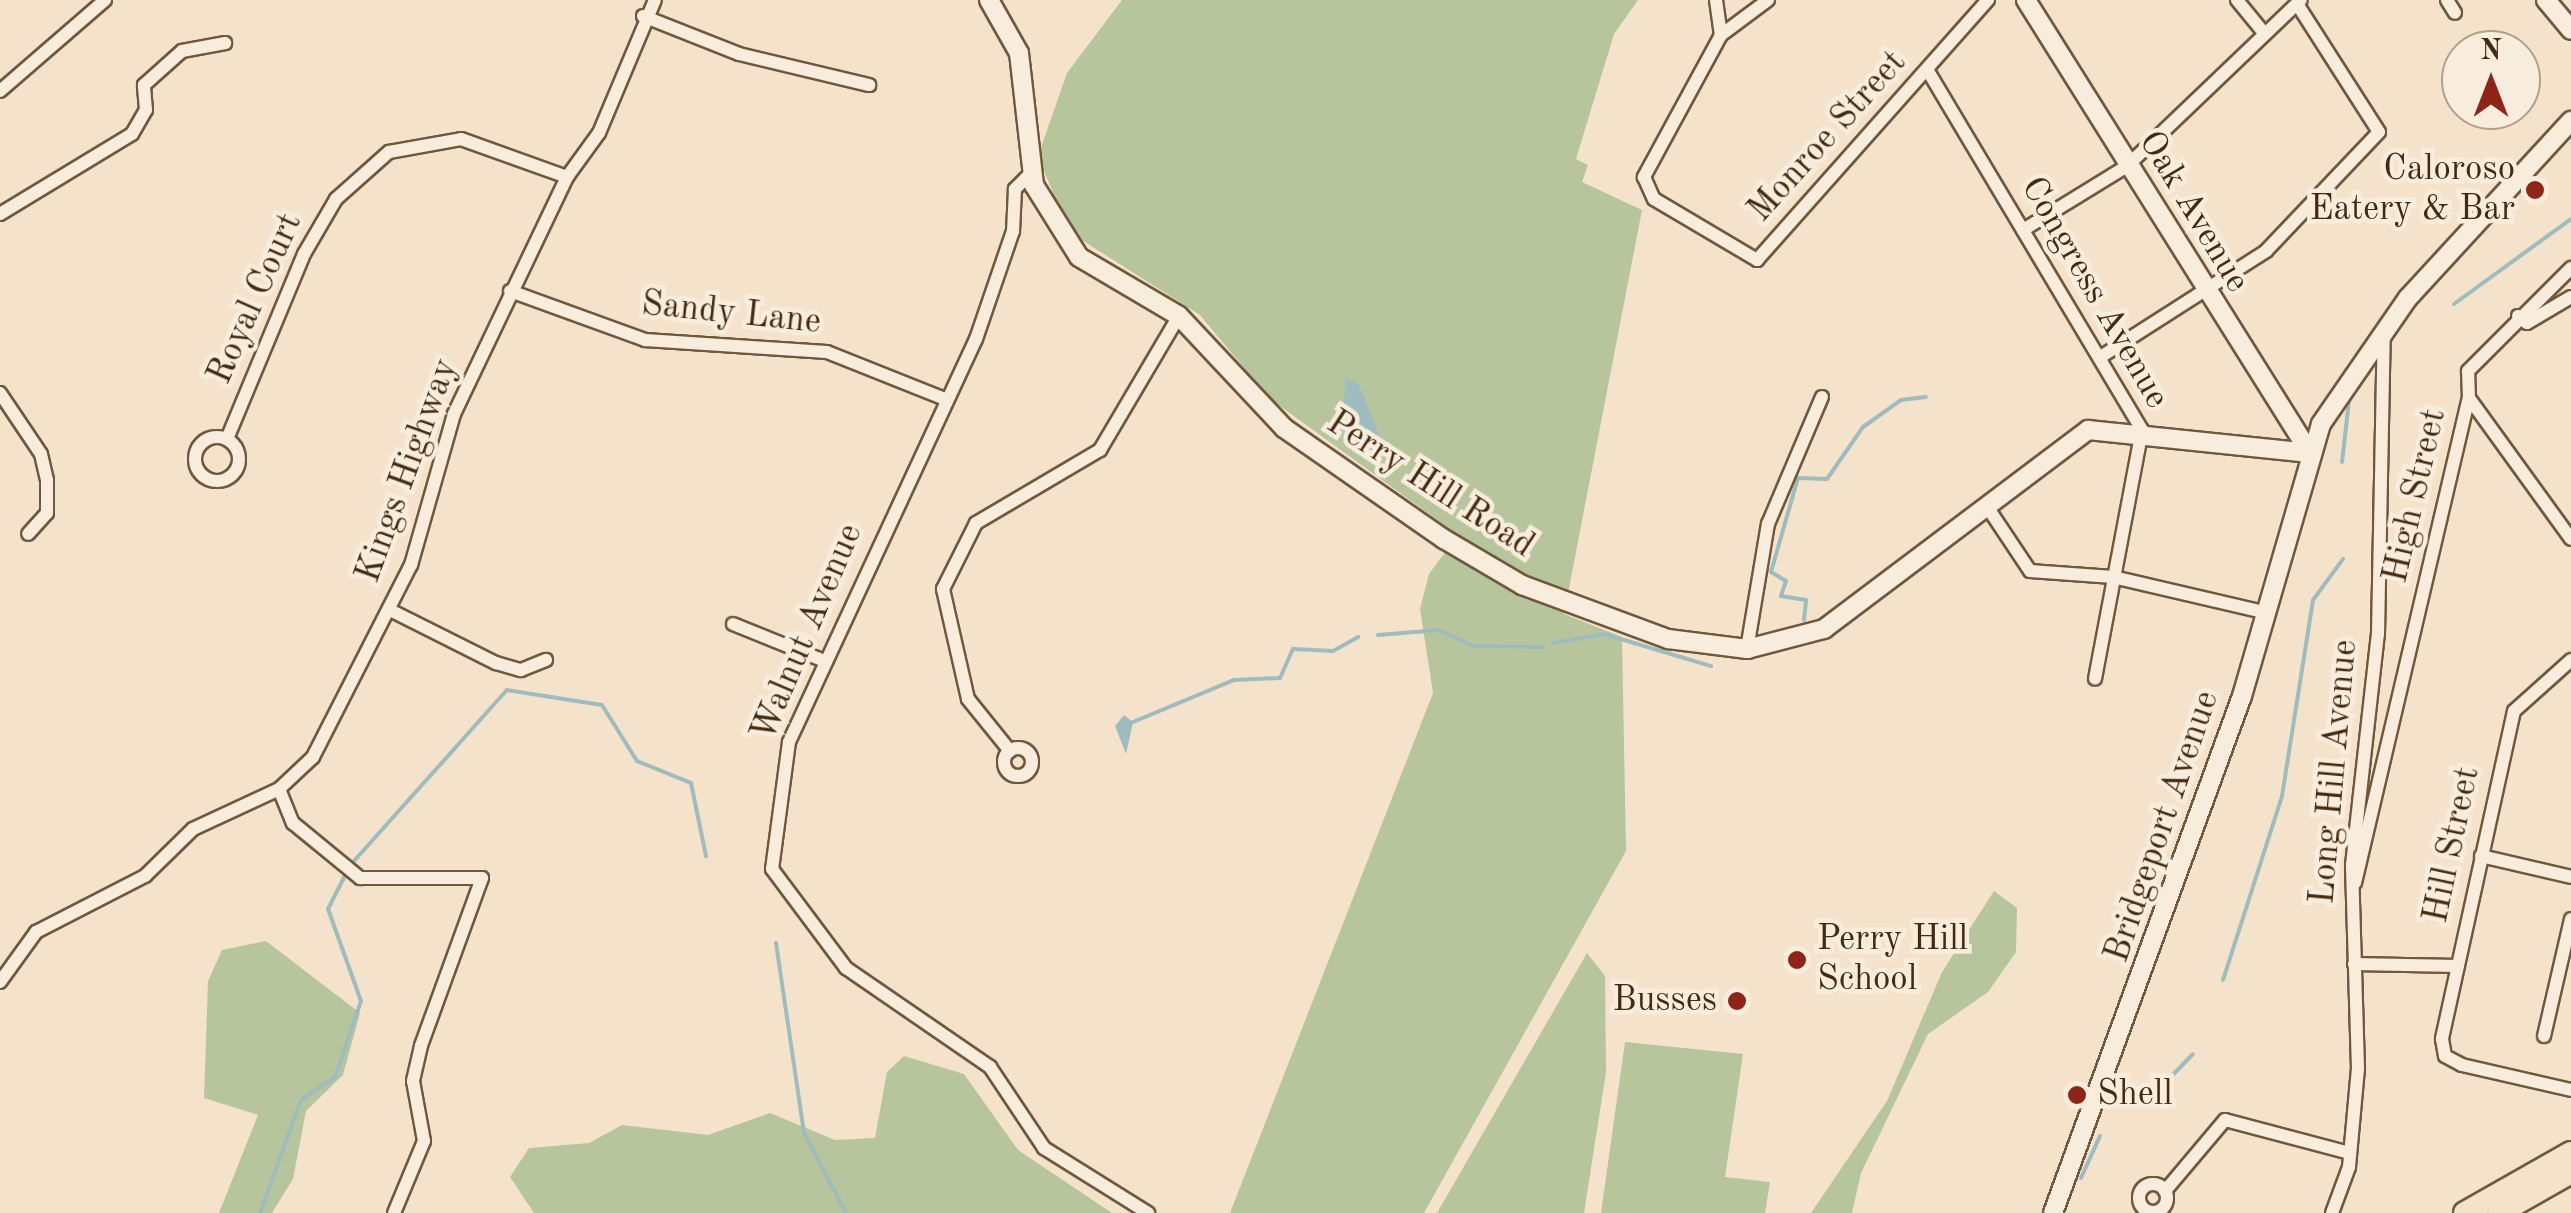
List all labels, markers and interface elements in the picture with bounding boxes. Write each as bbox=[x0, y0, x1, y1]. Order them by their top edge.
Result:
north arrow bbox=[2441, 30, 2541, 130]
text: N bbox=[2480, 38, 2502, 66]
street label: Monroe Street bbox=[1740, 43, 1916, 231]
street label: Oak Avenue bbox=[2128, 124, 2258, 300]
place label: Caloroso Eatery & Bar bbox=[2309, 149, 2515, 231]
street label: Congress Avenue bbox=[2011, 170, 2177, 416]
marker: Caloroso Eatery & Bar bbox=[2524, 179, 2546, 201]
street label: Royal Court bbox=[200, 207, 312, 391]
street label: Sandy Lane bbox=[639, 284, 823, 344]
street label: Kings Highway bbox=[348, 353, 468, 589]
street label: Perry Hill Road bbox=[1318, 402, 1542, 568]
street label: High Street bbox=[2376, 405, 2456, 587]
street label: Walnut Avenue bbox=[743, 518, 873, 748]
street label: Long Hill Avenue bbox=[2303, 638, 2367, 906]
street label: Bridgeport Avenue bbox=[2097, 686, 2229, 968]
street label: Hill Street bbox=[2416, 763, 2490, 927]
place label: Perry Hill School bbox=[1817, 919, 1968, 1001]
marker: Perry Hill School bbox=[1786, 949, 1808, 971]
place label: Busses bbox=[1612, 980, 1717, 1022]
marker: Busses bbox=[1726, 990, 1748, 1012]
place label: Shell bbox=[2097, 1074, 2173, 1116]
marker: Shell bbox=[2066, 1084, 2088, 1106]

